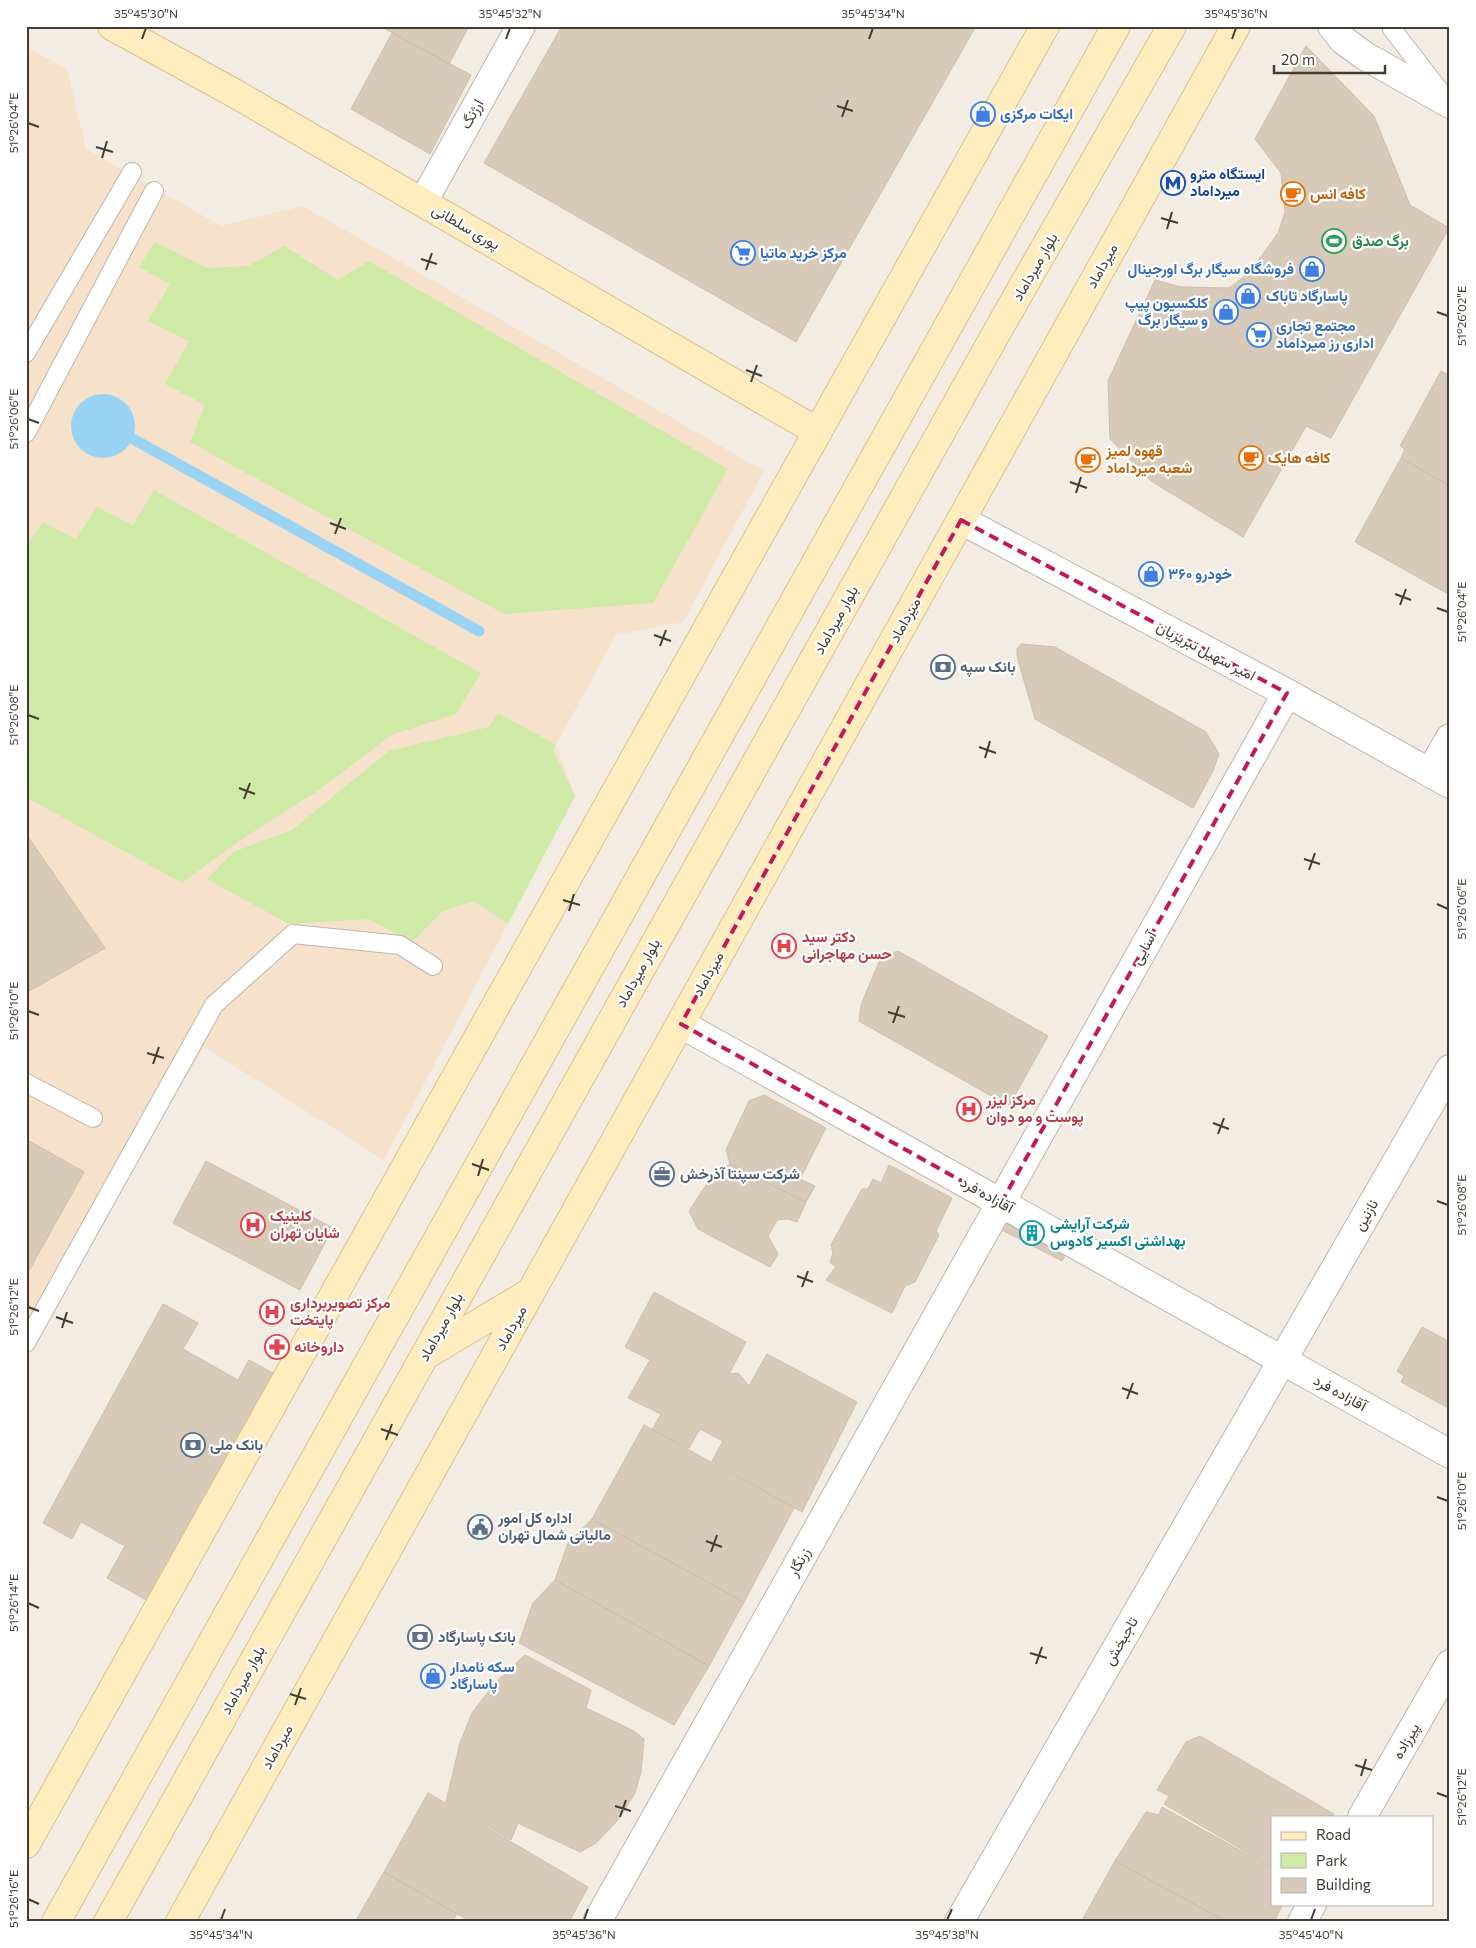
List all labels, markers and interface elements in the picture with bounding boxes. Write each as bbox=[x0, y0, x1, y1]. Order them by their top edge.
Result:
text: 35°45'30"N bbox=[114, 6, 178, 20]
text: 35°45'32"N bbox=[479, 6, 541, 20]
text: 35°45'34"N bbox=[841, 6, 905, 20]
text: 35°45'36"N bbox=[1204, 6, 1268, 20]
scale bar bbox=[1274, 42, 1385, 74]
text: 20 m bbox=[1281, 50, 1315, 68]
text: 51°26'04"E bbox=[6, 93, 20, 153]
street label: ارژنگ bbox=[456, 95, 487, 132]
shop icon: ایکات مرکزی bbox=[970, 101, 996, 127]
place label: ایکات مرکزی bbox=[1000, 104, 1073, 123]
place label: ایستگاه مترو میرداماد bbox=[1190, 164, 1265, 200]
metro station icon: ایستگاه مترو میرداماد bbox=[1160, 170, 1186, 196]
cafe icon: کافه انس bbox=[1280, 181, 1306, 207]
place label: کافه انس bbox=[1310, 184, 1366, 203]
street label: پوری سلطانی bbox=[428, 199, 504, 255]
sports icon: برگ صدق bbox=[1321, 228, 1347, 254]
street label: بلوار میرداماد bbox=[1007, 229, 1062, 304]
place label: برگ صدق bbox=[1352, 231, 1409, 250]
supermarket icon: مرکز خرید ماتیا bbox=[730, 240, 756, 266]
street label: میرداماد bbox=[1082, 240, 1122, 292]
place label: مرکز خرید ماتیا bbox=[760, 243, 847, 262]
shop icon: فروشگاه سیگار برگ اورجینال bbox=[1299, 256, 1325, 282]
place label: فروشگاه سیگار برگ اورجینال bbox=[1128, 259, 1294, 278]
shop icon: پاسارگاد تاباک bbox=[1235, 283, 1261, 309]
place label: پاسارگاد تاباک bbox=[1266, 286, 1348, 306]
text: 51°26'02"E bbox=[1454, 286, 1468, 346]
place label: کلکسیون پیپ و سیگار برگ bbox=[1125, 293, 1208, 329]
shop icon: کلکسیون پیپ و سیگار برگ bbox=[1213, 299, 1239, 325]
place label: مجتمع تجاری اداری رز میرداماد bbox=[1276, 316, 1374, 352]
supermarket icon: مجتمع تجاری اداری رز میرداماد bbox=[1246, 322, 1272, 348]
text: 51°26'06"E bbox=[6, 389, 20, 449]
place label: قهوه لمیز شعبه میرداماد bbox=[1105, 441, 1193, 477]
cafe icon: کافه هایک bbox=[1238, 445, 1264, 471]
cafe icon: قهوه لمیز شعبه میرداماد bbox=[1075, 447, 1101, 473]
place label: کافه هایک bbox=[1268, 448, 1331, 467]
shop icon: خودرو ۳۶۰ bbox=[1138, 561, 1164, 587]
place label: خودرو ۳۶۰ bbox=[1168, 564, 1232, 583]
street label: بلوار میرداماد bbox=[809, 582, 862, 657]
text: 51°26'04"E bbox=[1454, 582, 1468, 642]
street label: میرداماد bbox=[885, 594, 925, 646]
street label: امیر سهیل تبریزیان bbox=[1153, 616, 1259, 685]
bank icon: بانک سپه bbox=[930, 654, 956, 680]
place label: بانک سپه bbox=[960, 657, 1016, 677]
text: 51°26'08"E bbox=[6, 685, 20, 745]
text: 51°26'06"E bbox=[1454, 879, 1468, 939]
street label: آسایی bbox=[1127, 926, 1162, 968]
place label: دکتر سید حسن مهاجرانی bbox=[802, 927, 892, 963]
hospital icon: دکتر سید حسن مهاجرانی bbox=[771, 933, 797, 959]
street label: بلوار میرداماد bbox=[611, 935, 664, 1010]
street label: میرداماد bbox=[688, 948, 728, 1000]
text: 51°26'10"E bbox=[6, 982, 20, 1040]
place label: مرکز لیزر پوست و مو دوان bbox=[985, 1090, 1084, 1127]
hospital icon: مرکز لیزر پوست و مو دوان bbox=[956, 1096, 982, 1122]
office icon: شرکت سپنتا آذرخش bbox=[649, 1161, 675, 1187]
place label: شرکت سپنتا آذرخش bbox=[680, 1164, 800, 1184]
street label: آقازاده فرد bbox=[957, 1172, 1019, 1218]
text: 51°26'08"E bbox=[1454, 1175, 1468, 1235]
street label: نازنین bbox=[1349, 1196, 1383, 1234]
place label: کلینیک شایان تهران bbox=[270, 1206, 340, 1242]
hospital icon: کلینیک شایان تهران bbox=[240, 1212, 266, 1238]
place label: شرکت آرایشی بهداشتی اکسیر کادوس bbox=[1050, 1214, 1186, 1250]
building icon: شرکت آرایشی بهداشتی اکسیر کادوس bbox=[1019, 1220, 1045, 1246]
text: 51°26'12"E bbox=[6, 1278, 20, 1336]
street label: بلوار میرداماد bbox=[414, 1289, 467, 1364]
place label: مرکز تصویربرداری پایتخت bbox=[290, 1293, 391, 1330]
hospital icon: مرکز تصویربرداری پایتخت bbox=[259, 1299, 285, 1325]
street label: میرداماد bbox=[491, 1302, 531, 1354]
pharmacy icon: داروخانه bbox=[264, 1334, 290, 1360]
place label: داروخانه bbox=[294, 1337, 344, 1356]
street label: آقازاده فرد bbox=[1310, 1370, 1372, 1416]
bank icon: بانک ملی bbox=[180, 1432, 206, 1458]
place label: بانک ملی bbox=[210, 1435, 263, 1454]
text: 51°26'10"E bbox=[1454, 1472, 1468, 1530]
place label: اداره کل امور مالیاتی شمال تهران bbox=[497, 1508, 611, 1544]
public building icon: اداره کل امور مالیاتی شمال تهران bbox=[467, 1514, 493, 1540]
street label: زرنگار bbox=[782, 1544, 814, 1580]
text: 51°26'14"E bbox=[6, 1574, 20, 1632]
street label: تاجبخش bbox=[1099, 1613, 1143, 1669]
bank icon: بانک پاسارگاد bbox=[407, 1624, 433, 1650]
place label: بانک پاسارگاد bbox=[438, 1627, 516, 1647]
street label: بلوار میرداماد bbox=[216, 1642, 269, 1717]
place label: سکه نامدار پاسارگاد bbox=[449, 1657, 515, 1694]
shop icon: سکه نامدار پاسارگاد bbox=[420, 1663, 446, 1689]
street label: پیرزاده bbox=[1388, 1719, 1424, 1763]
street label: میرداماد bbox=[257, 1721, 297, 1773]
text: 51°26'12"E bbox=[1454, 1768, 1468, 1826]
legend bbox=[1271, 1816, 1434, 1906]
text: Road bbox=[1316, 1825, 1351, 1843]
text: Park bbox=[1316, 1851, 1347, 1869]
text: 51°26'16"E bbox=[6, 1870, 20, 1928]
text: Building bbox=[1316, 1875, 1371, 1893]
text: 35°45'34"N bbox=[189, 1927, 253, 1941]
text: 35°45'36"N bbox=[552, 1927, 616, 1941]
text: 35°45'38"N bbox=[915, 1927, 979, 1941]
text: 35°45'40"N bbox=[1279, 1927, 1343, 1941]

